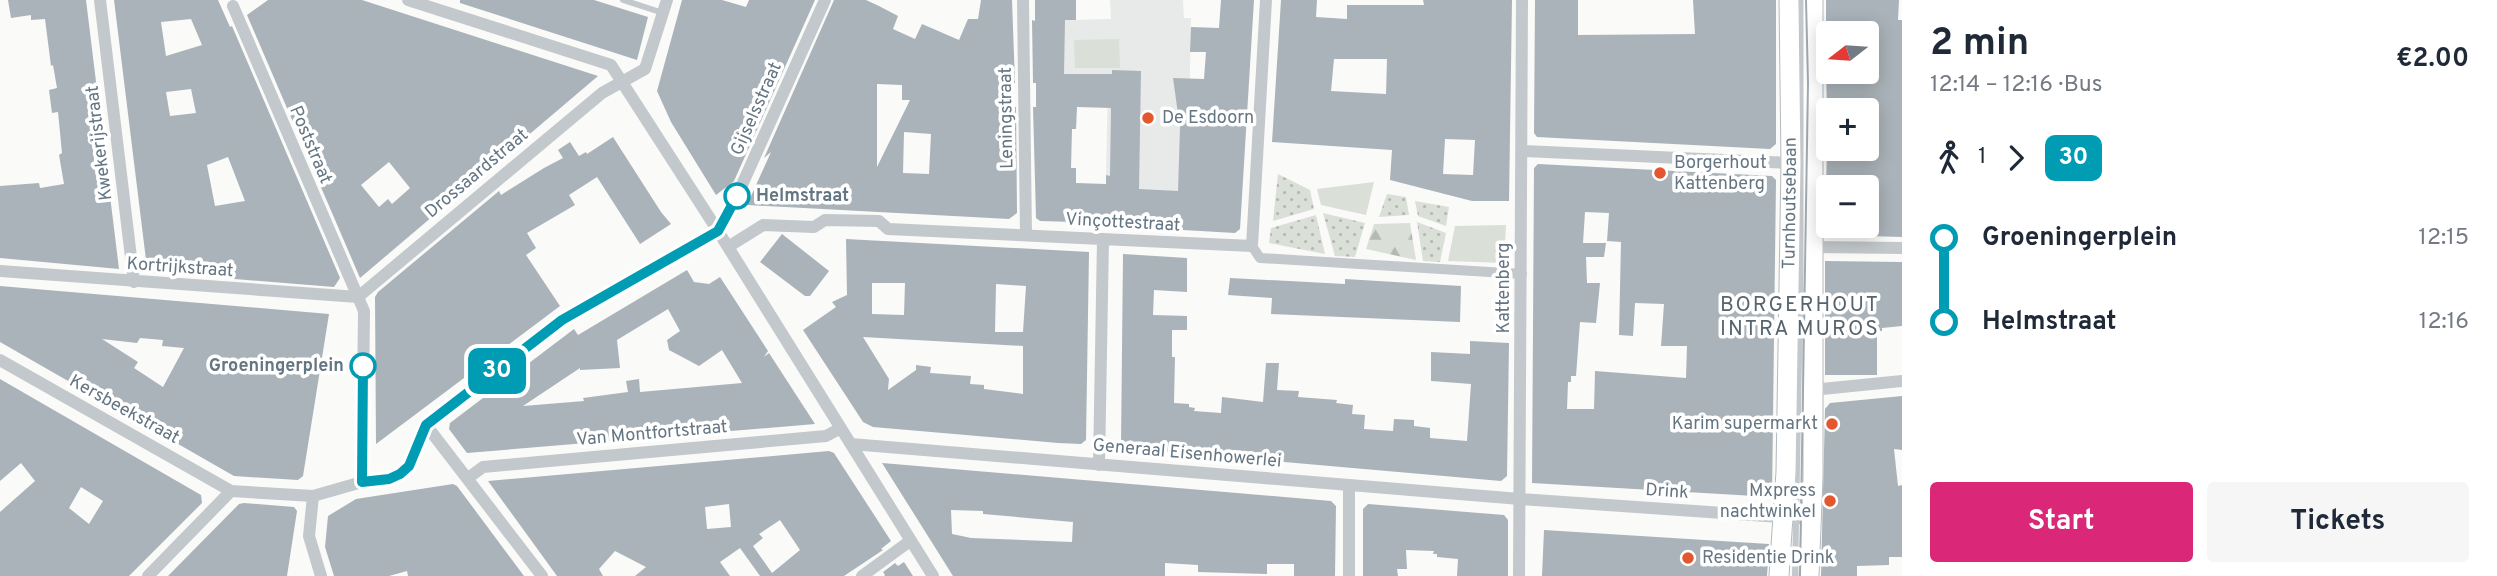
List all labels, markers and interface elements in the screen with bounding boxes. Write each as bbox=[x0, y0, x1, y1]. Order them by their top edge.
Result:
text: 2 min bbox=[1930, 20, 2029, 69]
north arrow bbox=[1816, 21, 1880, 84]
map controls bbox=[1816, 21, 1879, 238]
text: €2.00 bbox=[2396, 43, 2469, 76]
street label: Gijselsstraat bbox=[726, 59, 788, 159]
street label: Leningstraat bbox=[995, 67, 1019, 169]
text: 12:14 – 12:16 · Bus bbox=[1930, 71, 2103, 100]
street label: Kwekerijstraat bbox=[82, 84, 118, 202]
button: + bbox=[1816, 98, 1879, 161]
street label: Poststraat bbox=[283, 102, 337, 188]
place label: De Esdoorn bbox=[1162, 107, 1254, 130]
marker: De Esdoorn bbox=[1140, 110, 1156, 126]
street label: Drossaardstraat bbox=[421, 124, 533, 224]
street label: Turnhoutsebaan bbox=[1778, 137, 1803, 269]
icon: walk bbox=[1930, 139, 1968, 177]
icon: forward bbox=[1997, 139, 2035, 177]
text: 1 bbox=[1978, 143, 1987, 172]
text: 30 bbox=[2059, 143, 2088, 173]
place label: Borgerhout Kattenberg bbox=[1674, 152, 1767, 196]
marker: Borgerhout Kattenberg bbox=[1652, 165, 1668, 181]
button: − bbox=[1816, 175, 1879, 238]
marker: Helmstraat bbox=[724, 183, 750, 209]
place label: Helmstraat bbox=[756, 185, 849, 208]
street label: Vinçottestraat bbox=[1065, 209, 1181, 237]
text: Groeningerplein bbox=[1982, 222, 2177, 255]
text: 12:15 bbox=[2418, 224, 2469, 253]
street label: Kattenberg bbox=[1493, 243, 1516, 333]
street label: Kortrijkstraat bbox=[126, 253, 234, 283]
district label: BORGERHOUT INTRA MUROS bbox=[1720, 292, 1880, 343]
text: Helmstraat bbox=[1982, 306, 2117, 339]
text: 12:16 bbox=[2419, 308, 2469, 337]
line badge: 30 bbox=[466, 348, 528, 394]
marker: Groeningerplein bbox=[350, 353, 376, 379]
place label: Groeningerplein bbox=[209, 355, 344, 378]
text: 30 bbox=[482, 356, 512, 386]
street label: Kersbeekstraat bbox=[65, 370, 183, 450]
place label: Karim supermarkt bbox=[1672, 413, 1818, 436]
street label: Van Montfortstraat bbox=[576, 416, 728, 452]
marker: Karim supermarkt bbox=[1824, 416, 1840, 432]
street label: Generaal Eisenhowerlei bbox=[1092, 434, 1282, 474]
street label: Drink bbox=[1644, 479, 1690, 505]
place label: Mxpress nachtwinkel bbox=[1720, 480, 1816, 524]
button: Start bbox=[1930, 482, 2193, 562]
button: Tickets bbox=[2207, 482, 2469, 562]
marker: Mxpress nachtwinkel bbox=[1822, 493, 1838, 509]
place label: Residentie Drink bbox=[1702, 547, 1834, 570]
marker: Residentie Drink bbox=[1680, 550, 1696, 566]

